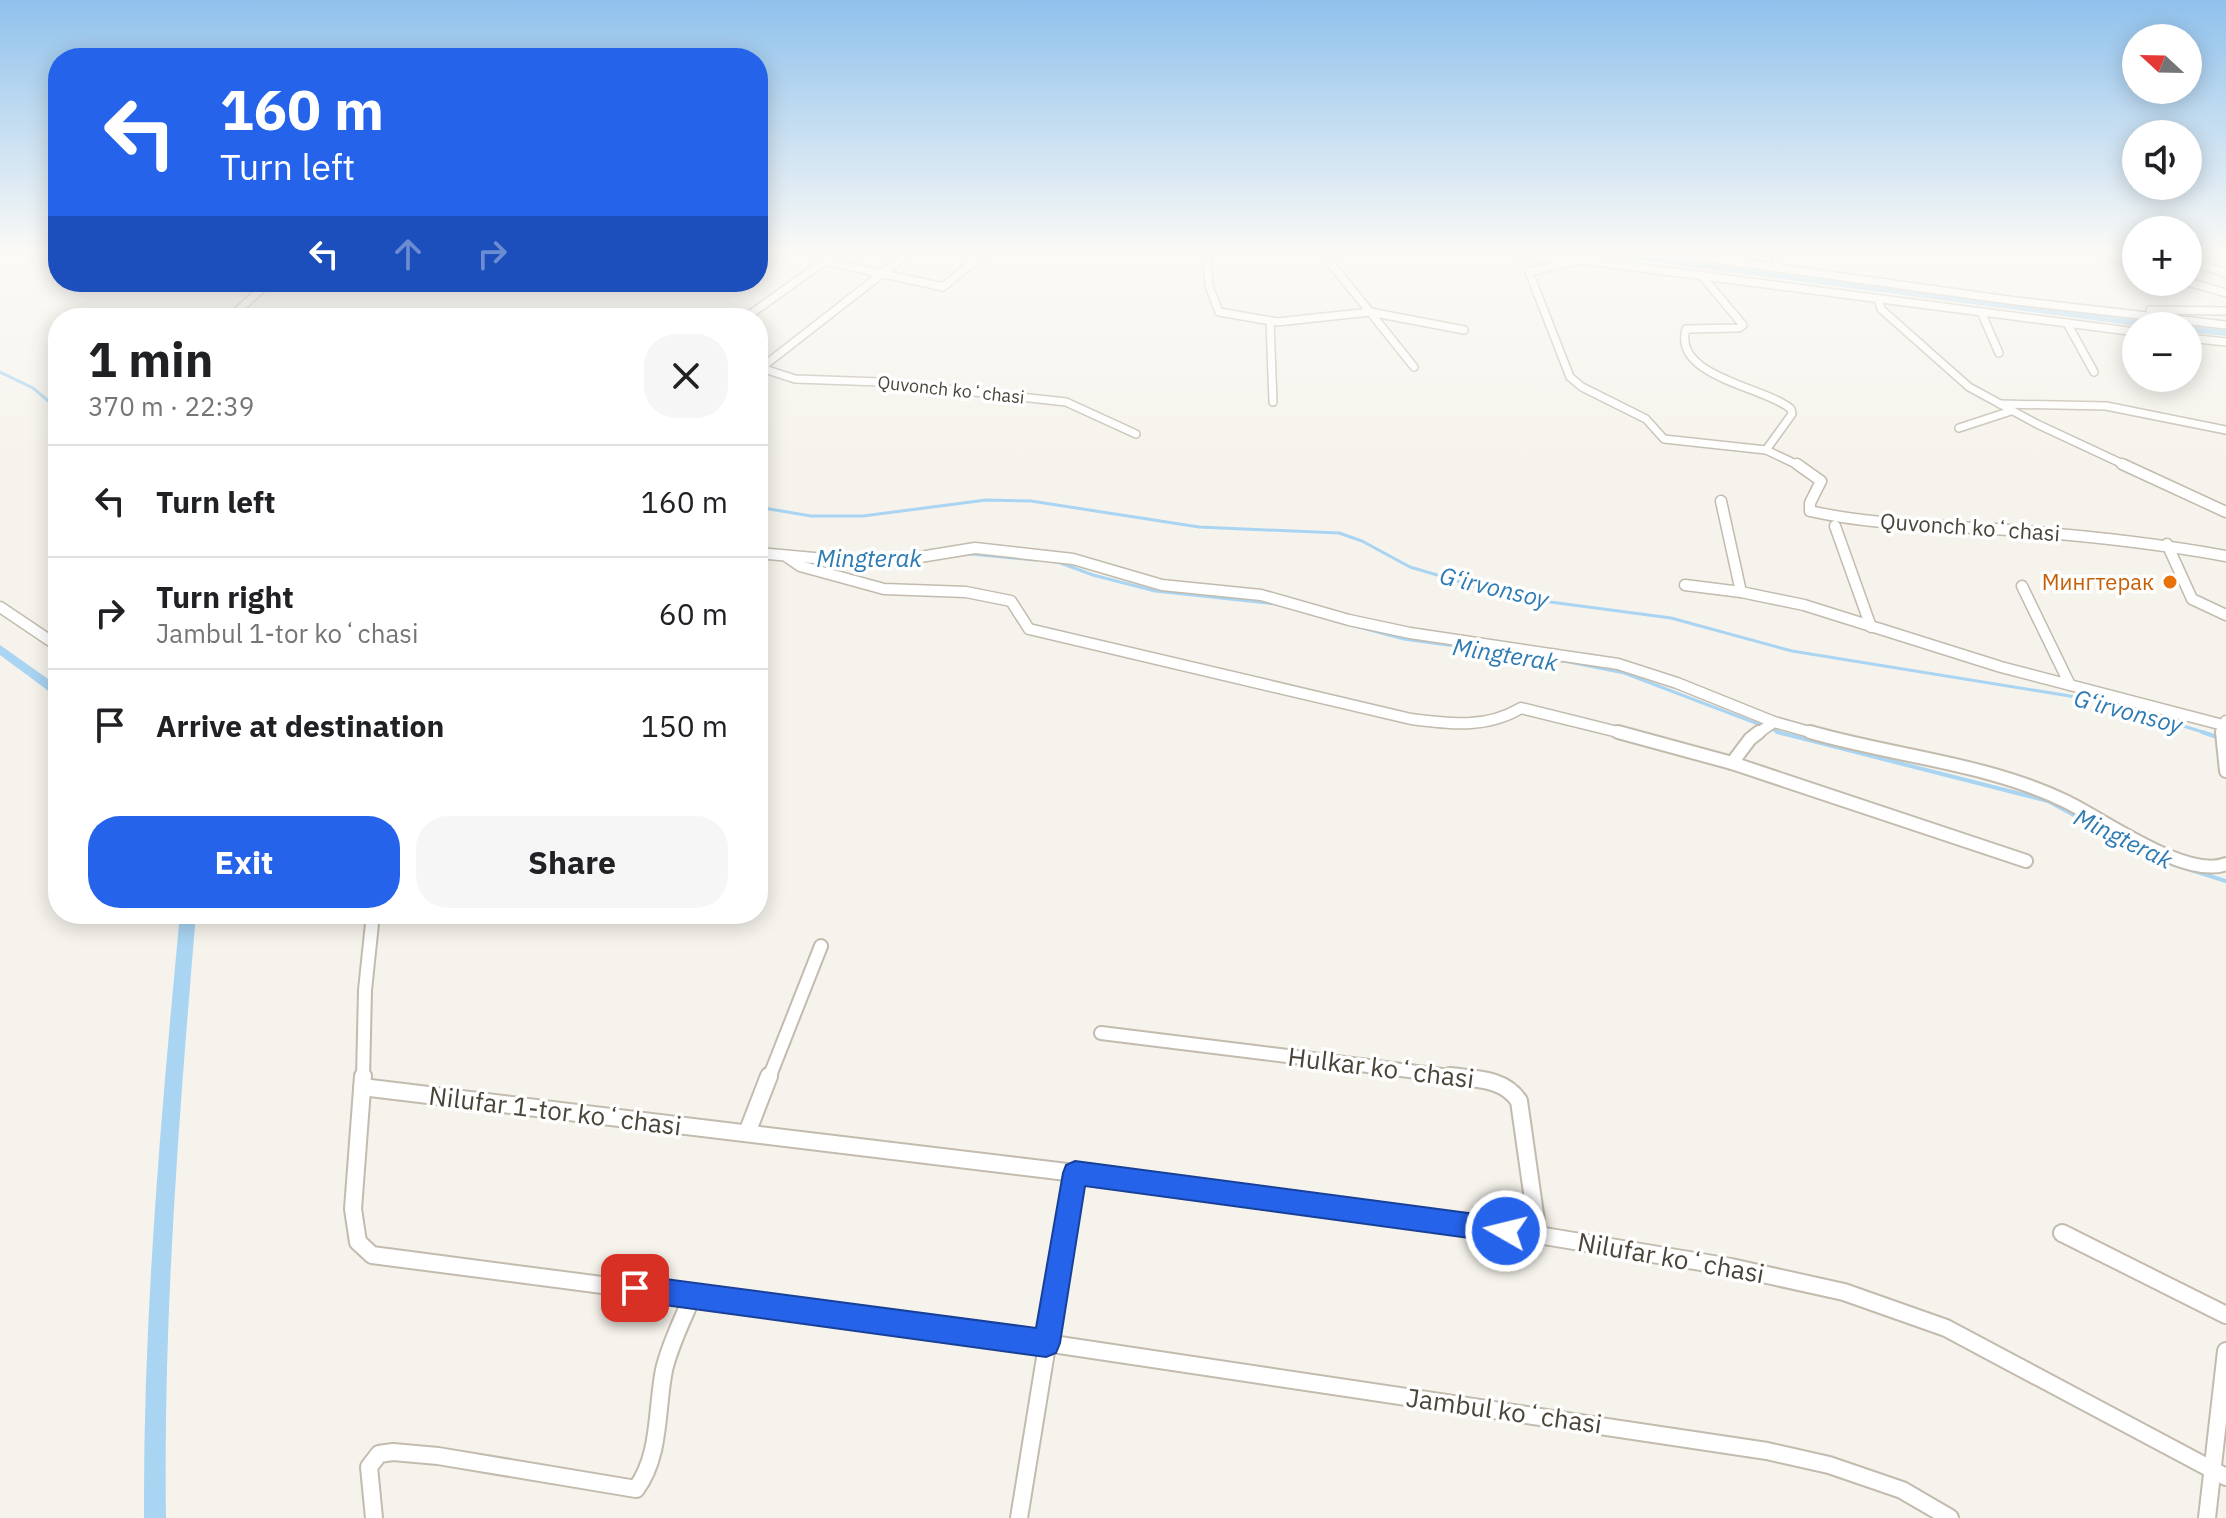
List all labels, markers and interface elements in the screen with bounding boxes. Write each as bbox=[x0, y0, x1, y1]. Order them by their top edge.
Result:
north arrow bbox=[2122, 24, 2202, 104]
map controls bbox=[2122, 24, 2202, 392]
text: 160 m bbox=[220, 73, 384, 145]
icon: left bbox=[88, 80, 192, 184]
button: sound bbox=[2122, 120, 2202, 200]
text: Turn left bbox=[220, 143, 355, 190]
button: + bbox=[2122, 216, 2202, 296]
icon: left bbox=[302, 232, 346, 276]
icon: ahead bbox=[386, 232, 430, 276]
icon: right bbox=[470, 232, 514, 276]
button: − bbox=[2122, 312, 2202, 392]
text: 1 min bbox=[88, 328, 213, 390]
button: close bbox=[644, 334, 728, 418]
street label: Quvonch koʻchasi bbox=[876, 370, 1026, 409]
text: 370 m · 22:39 bbox=[88, 389, 254, 423]
icon: left bbox=[88, 479, 132, 523]
text: Turn left bbox=[156, 482, 275, 521]
text: 160 m bbox=[641, 482, 728, 521]
street label: Quvonch koʻchasi bbox=[1879, 506, 2061, 547]
water label: Mingterak bbox=[816, 542, 922, 574]
water label: G‘irvonsoy bbox=[1437, 559, 1553, 615]
place label: Мингтерак bbox=[2042, 567, 2154, 596]
marker: Мингтерак bbox=[2161, 573, 2179, 591]
text: Turn right bbox=[156, 577, 294, 616]
icon: right bbox=[88, 591, 132, 635]
text: 60 m bbox=[659, 594, 728, 633]
text: Jambul 1-tor koʻchasi bbox=[156, 616, 418, 650]
water label: Mingterak bbox=[1450, 630, 1560, 678]
water label: G‘irvonsoy bbox=[2071, 681, 2187, 741]
icon: arrive bbox=[88, 703, 132, 747]
text: Arrive at destination bbox=[156, 706, 444, 745]
text: 150 m bbox=[641, 706, 728, 745]
water label: Mingterak bbox=[2069, 801, 2178, 876]
button: Exit bbox=[88, 816, 400, 908]
button: Share bbox=[416, 816, 728, 908]
street label: Hulkar koʻchasi bbox=[1286, 1039, 1476, 1095]
street label: Nilufar 1-tor koʻchasi bbox=[427, 1078, 683, 1142]
position arrow bbox=[1464, 1189, 1548, 1273]
street label: Nilufar koʻchasi bbox=[1575, 1224, 1767, 1290]
pin bbox=[601, 1254, 669, 1322]
icon: arrive bbox=[613, 1266, 657, 1310]
street label: Jambul koʻchasi bbox=[1404, 1379, 1604, 1441]

